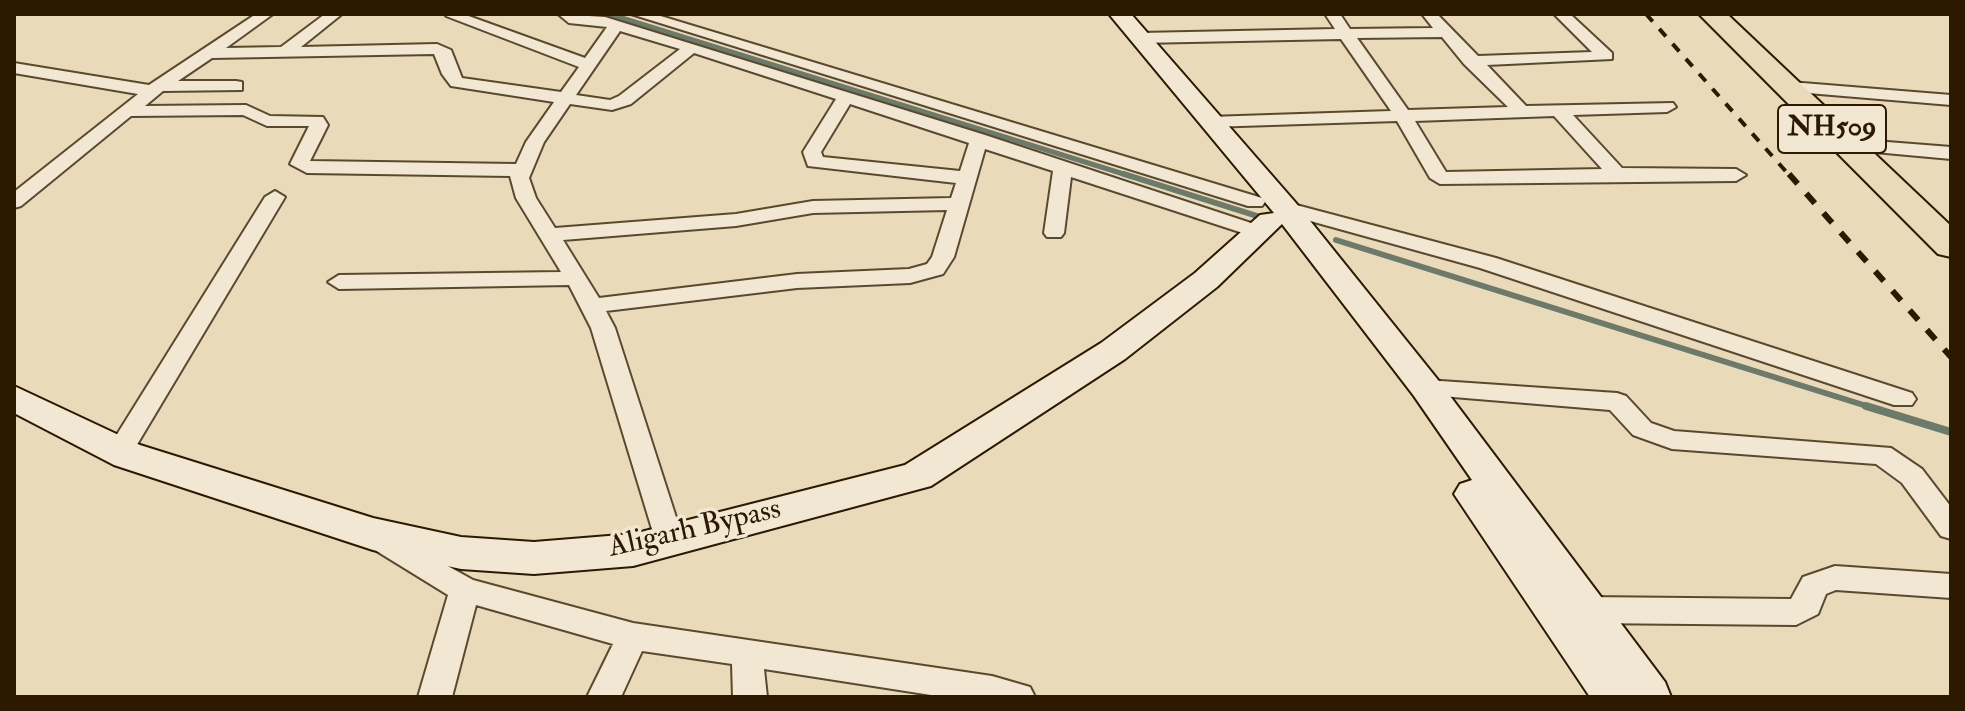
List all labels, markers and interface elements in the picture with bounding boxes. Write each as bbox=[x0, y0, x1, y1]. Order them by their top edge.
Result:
road number: NH509 bbox=[1778, 105, 1886, 153]
street label: Aligarh Bypass bbox=[605, 493, 785, 567]

